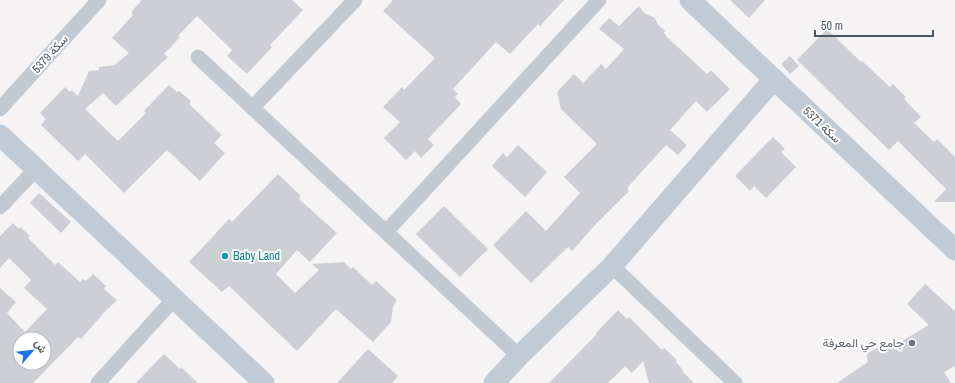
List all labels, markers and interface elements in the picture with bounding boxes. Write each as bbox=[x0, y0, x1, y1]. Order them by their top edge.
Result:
scale bar bbox=[815, 12, 933, 38]
text: 50 m bbox=[821, 18, 843, 34]
street label: سكة 5379 bbox=[29, 31, 71, 77]
street label: سكة 5371 bbox=[800, 103, 844, 147]
place label: Baby Land bbox=[233, 248, 280, 264]
marker: Baby Land bbox=[220, 251, 230, 261]
north arrow bbox=[12, 331, 52, 371]
place label: جامع حي المعرفة bbox=[822, 335, 904, 353]
text: ش bbox=[32, 337, 50, 355]
marker: جامع حي المعرفة bbox=[907, 338, 917, 348]

